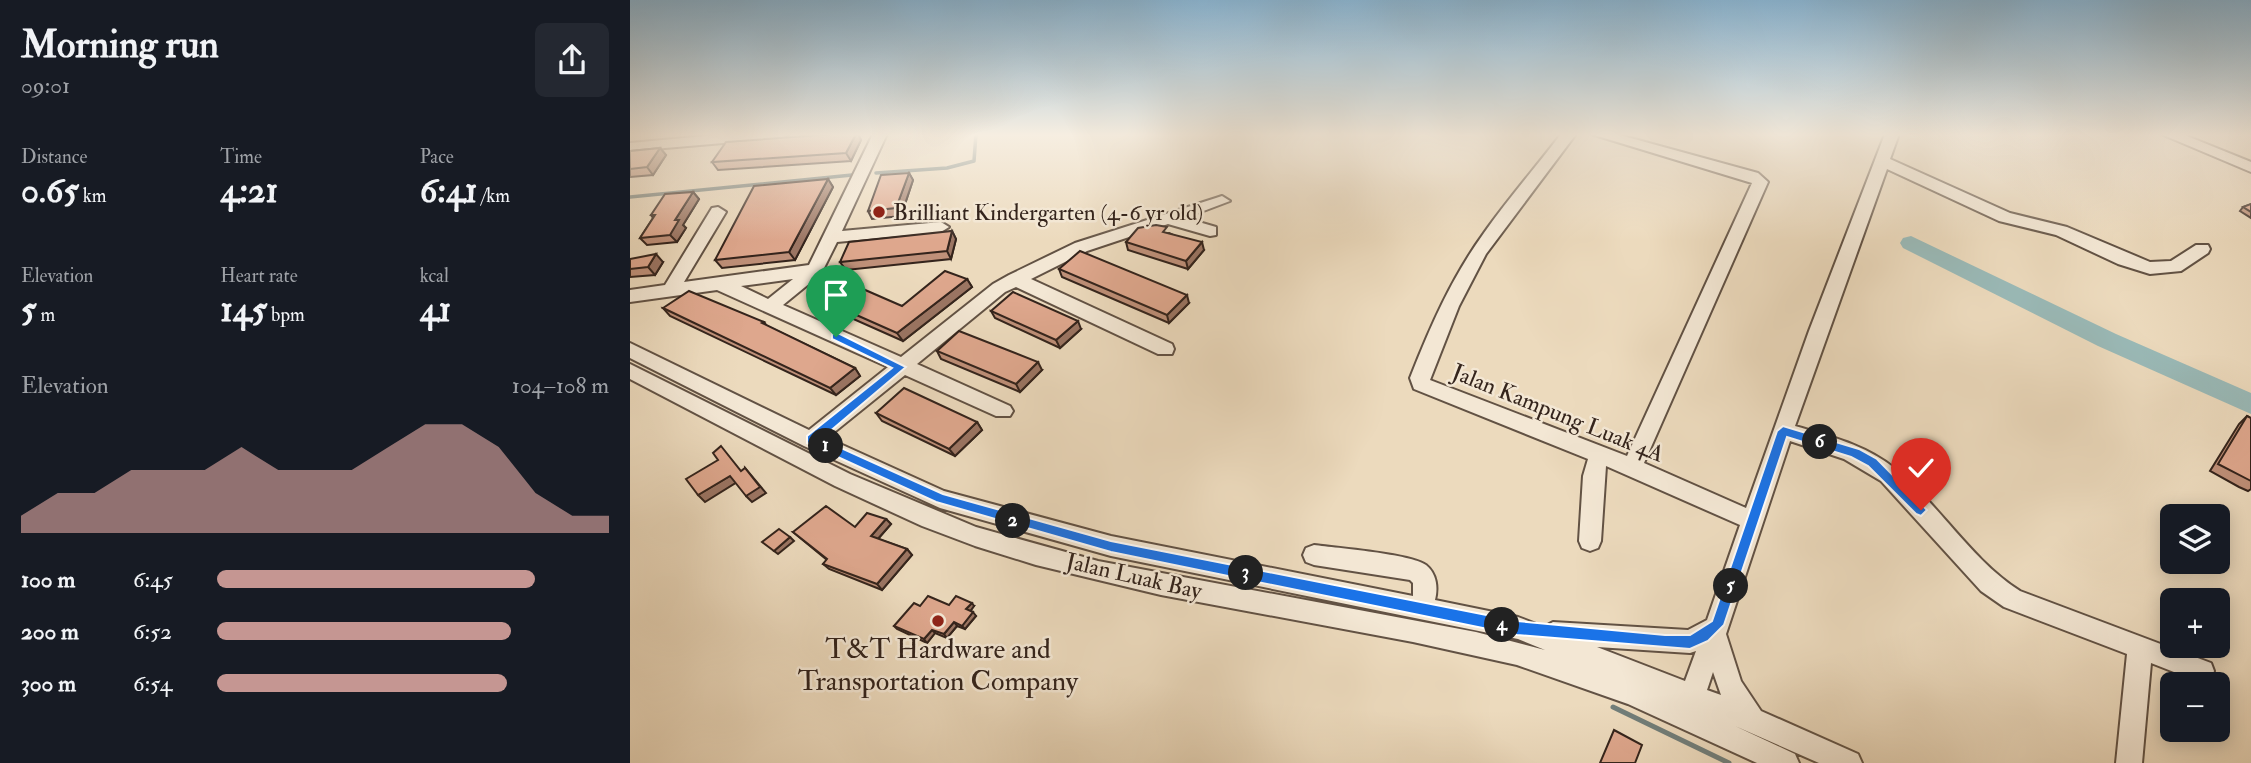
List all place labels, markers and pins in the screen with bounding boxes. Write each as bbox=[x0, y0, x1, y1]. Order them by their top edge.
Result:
place label: Brilliant Kindergarten (4-6 yr old) bbox=[893, 198, 1203, 227]
marker: Brilliant Kindergarten (4-6 yr old) bbox=[871, 204, 887, 220]
pin bbox=[806, 265, 866, 337]
pin: 6 bbox=[1802, 424, 1838, 460]
pin: 1 bbox=[808, 428, 844, 464]
pin bbox=[1891, 438, 1951, 510]
pin: 2 bbox=[996, 504, 1030, 538]
pin: 3 bbox=[1228, 556, 1264, 590]
pin: 5 bbox=[1714, 568, 1748, 604]
pin: 4 bbox=[1484, 608, 1520, 642]
marker: T&T Hardware and Transportation Company bbox=[930, 613, 946, 629]
place label: T&T Hardware and Transportation Company bbox=[798, 632, 1079, 699]

